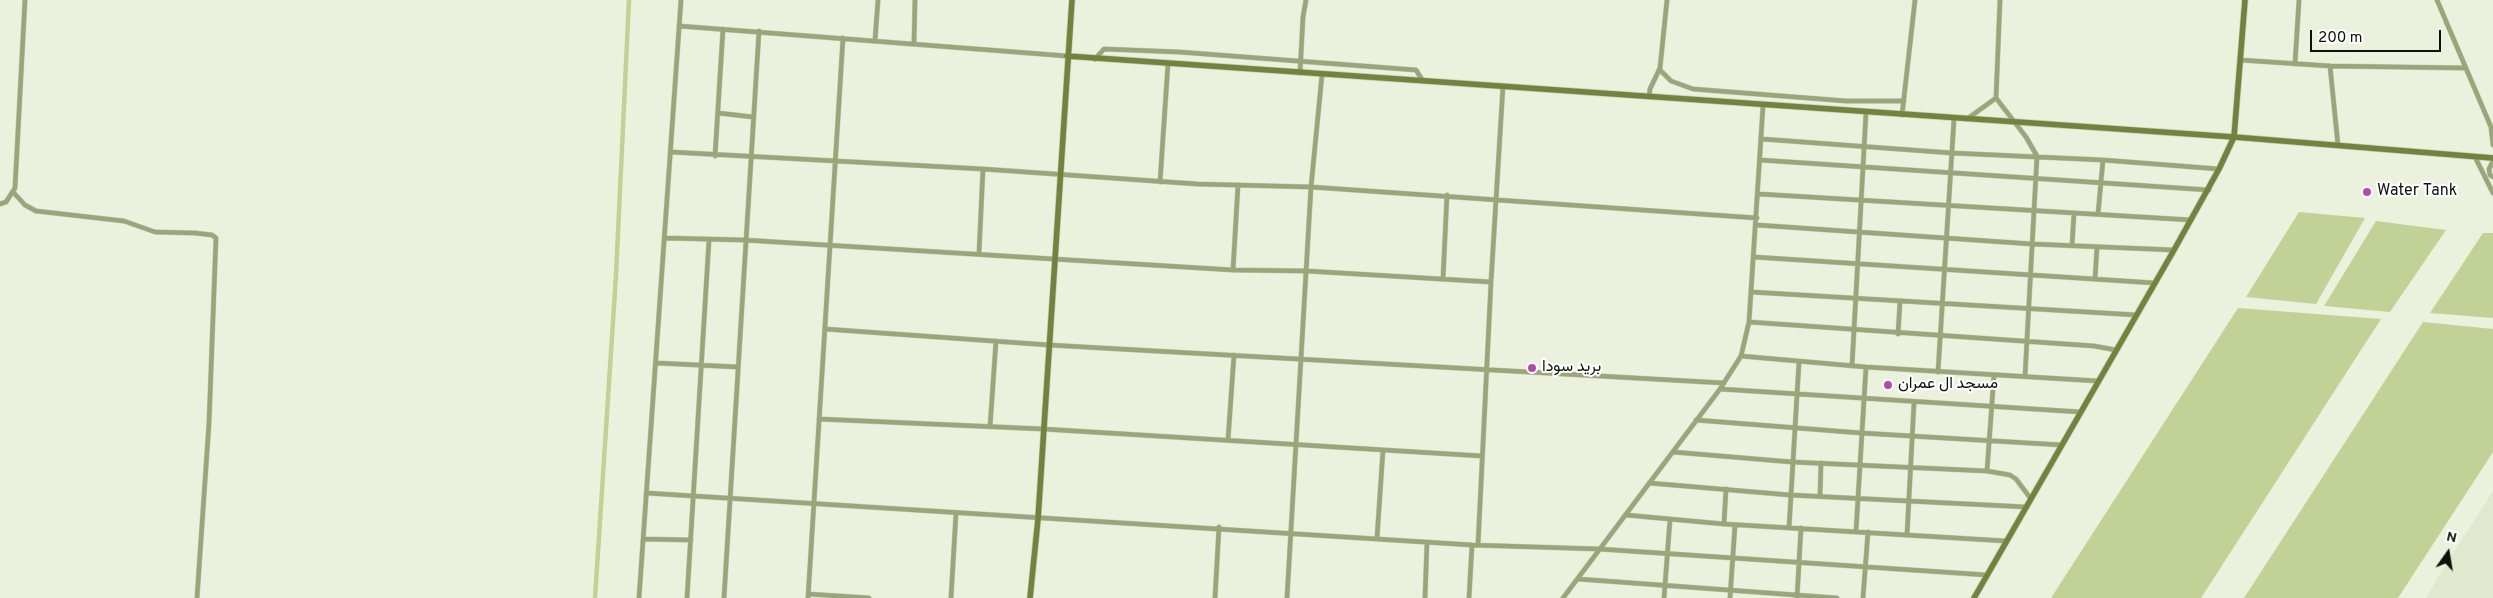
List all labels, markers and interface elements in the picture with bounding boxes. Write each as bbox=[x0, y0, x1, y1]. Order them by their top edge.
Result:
scale bar bbox=[2313, 20, 2444, 52]
text: 200 m bbox=[2318, 29, 2363, 48]
place label: Water Tank bbox=[2377, 182, 2457, 202]
marker: Water Tank bbox=[2361, 186, 2373, 198]
place label: بريد سودا bbox=[1542, 358, 1601, 378]
marker: بريد سودا bbox=[1526, 362, 1538, 374]
place label: مسجد ال عمران bbox=[1898, 375, 1998, 395]
marker: مسجد ال عمران bbox=[1882, 379, 1894, 391]
north arrow bbox=[2423, 528, 2473, 578]
text: N bbox=[2445, 528, 2458, 547]

